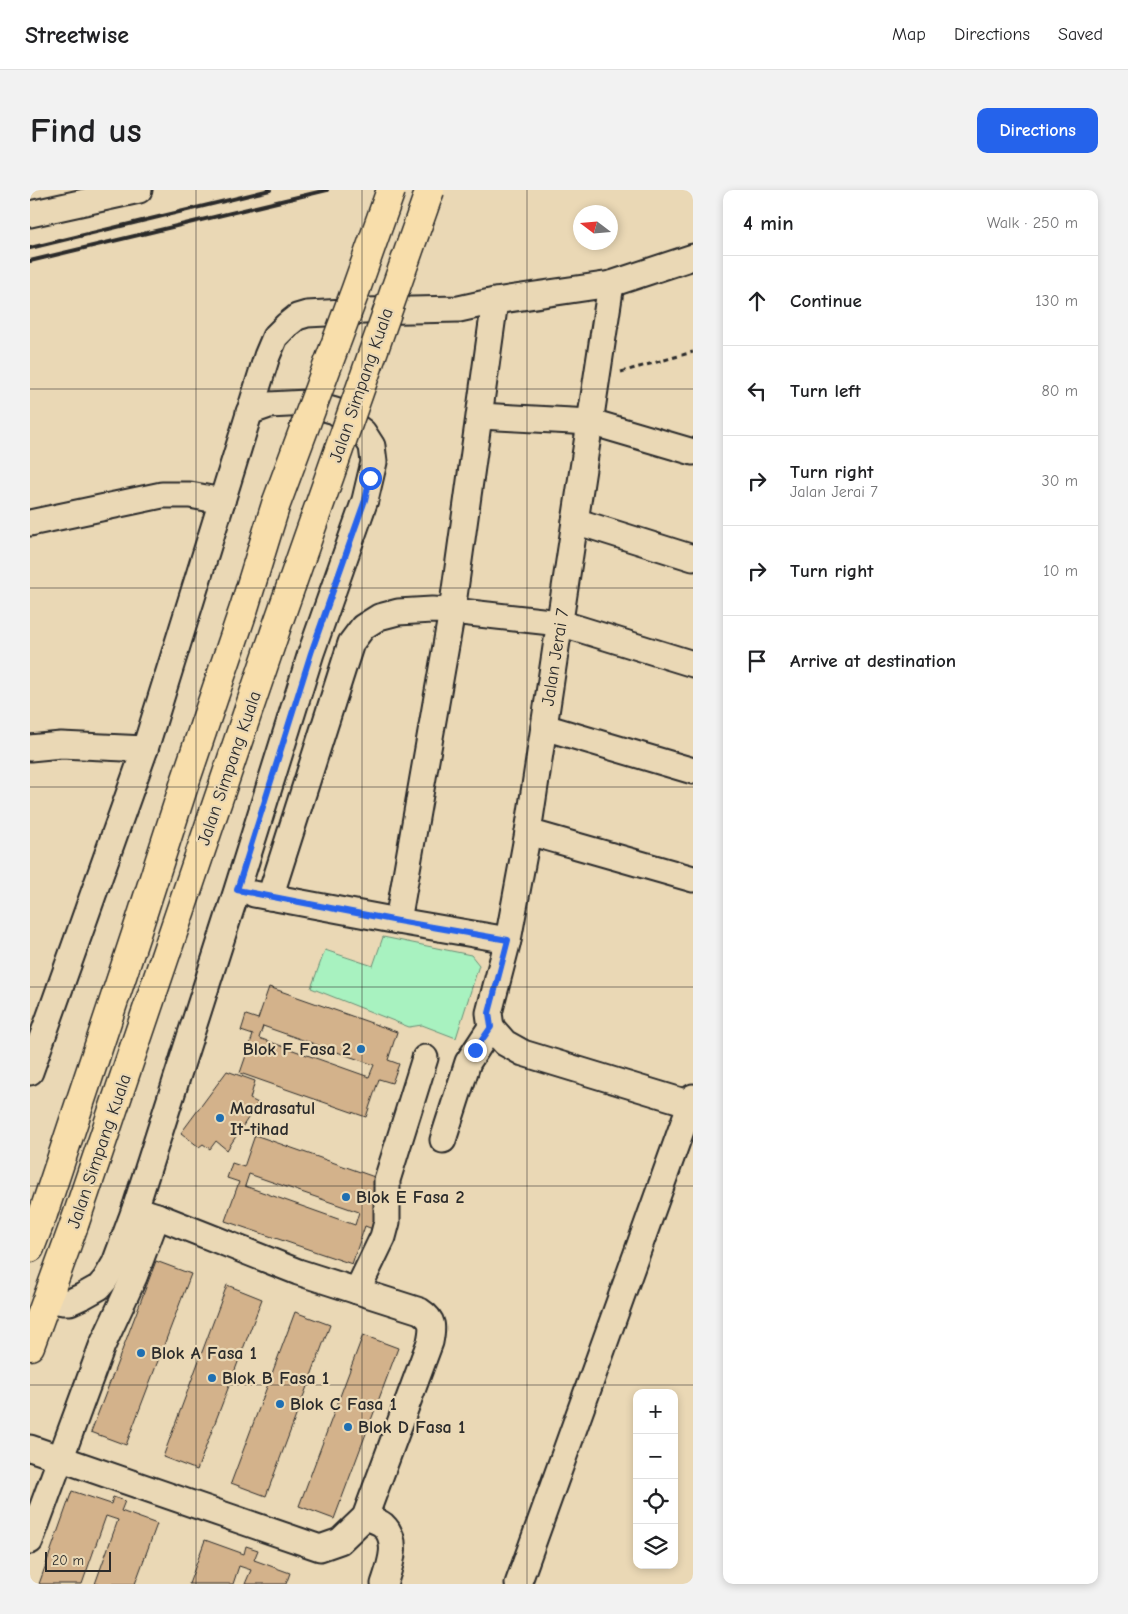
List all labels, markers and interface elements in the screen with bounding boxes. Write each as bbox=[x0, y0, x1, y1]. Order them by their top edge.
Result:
text: Streetwise bbox=[25, 21, 129, 49]
text: Map bbox=[892, 24, 926, 45]
text: Directions bbox=[954, 24, 1030, 45]
text: Saved bbox=[1058, 24, 1103, 45]
button: Directions bbox=[977, 108, 1098, 153]
text: Find us bbox=[30, 110, 142, 151]
north arrow bbox=[573, 205, 618, 250]
text: 4 min bbox=[743, 211, 794, 235]
text: Walk · 250 m bbox=[987, 214, 1078, 232]
icon: ahead bbox=[743, 287, 771, 315]
text: Continue bbox=[790, 290, 862, 312]
text: 130 m bbox=[1035, 292, 1078, 310]
street label: Jalan Simpang Kuala bbox=[325, 305, 398, 465]
icon: left bbox=[743, 377, 771, 405]
text: Turn left bbox=[790, 380, 861, 402]
text: 80 m bbox=[1041, 382, 1078, 400]
text: Turn right bbox=[790, 461, 874, 483]
route start bbox=[359, 467, 382, 490]
icon: right bbox=[743, 467, 771, 495]
text: 30 m bbox=[1042, 472, 1078, 490]
text: Jalan Jerai 7 bbox=[790, 483, 878, 501]
icon: right bbox=[743, 557, 771, 585]
text: Turn right bbox=[790, 560, 874, 582]
text: 10 m bbox=[1043, 562, 1078, 580]
street label: Jalan Jerai 7 bbox=[537, 606, 574, 707]
icon: arrive bbox=[743, 647, 771, 675]
text: Arrive at destination bbox=[790, 650, 956, 672]
street label: Jalan Simpang Kuala bbox=[193, 688, 266, 848]
place label: Blok F Fasa 2 bbox=[243, 1039, 351, 1060]
route end bbox=[464, 1039, 487, 1062]
marker: Blok F Fasa 2 bbox=[355, 1043, 367, 1055]
street label: Jalan Simpang Kuala bbox=[63, 1071, 136, 1231]
place label: Madrasatul It-tihad bbox=[230, 1098, 315, 1140]
marker: Madrasatul It-tihad bbox=[214, 1112, 226, 1124]
place label: Blok E Fasa 2 bbox=[356, 1187, 465, 1208]
marker: Blok E Fasa 2 bbox=[340, 1191, 352, 1203]
place label: Blok A Fasa 1 bbox=[151, 1343, 257, 1364]
marker: Blok A Fasa 1 bbox=[135, 1347, 147, 1359]
place label: Blok B Fasa 1 bbox=[222, 1368, 329, 1389]
marker: Blok B Fasa 1 bbox=[206, 1372, 218, 1384]
map controls bbox=[633, 1389, 678, 1569]
button: + bbox=[633, 1389, 678, 1434]
place label: Blok C Fasa 1 bbox=[290, 1394, 397, 1415]
marker: Blok C Fasa 1 bbox=[274, 1398, 286, 1410]
place label: Blok D Fasa 1 bbox=[358, 1417, 465, 1438]
marker: Blok D Fasa 1 bbox=[342, 1421, 354, 1433]
button: − bbox=[633, 1434, 678, 1479]
button: locate bbox=[633, 1479, 678, 1524]
button: layers bbox=[633, 1524, 678, 1569]
scale bar bbox=[45, 1549, 111, 1572]
text: 20 m bbox=[52, 1552, 84, 1569]

